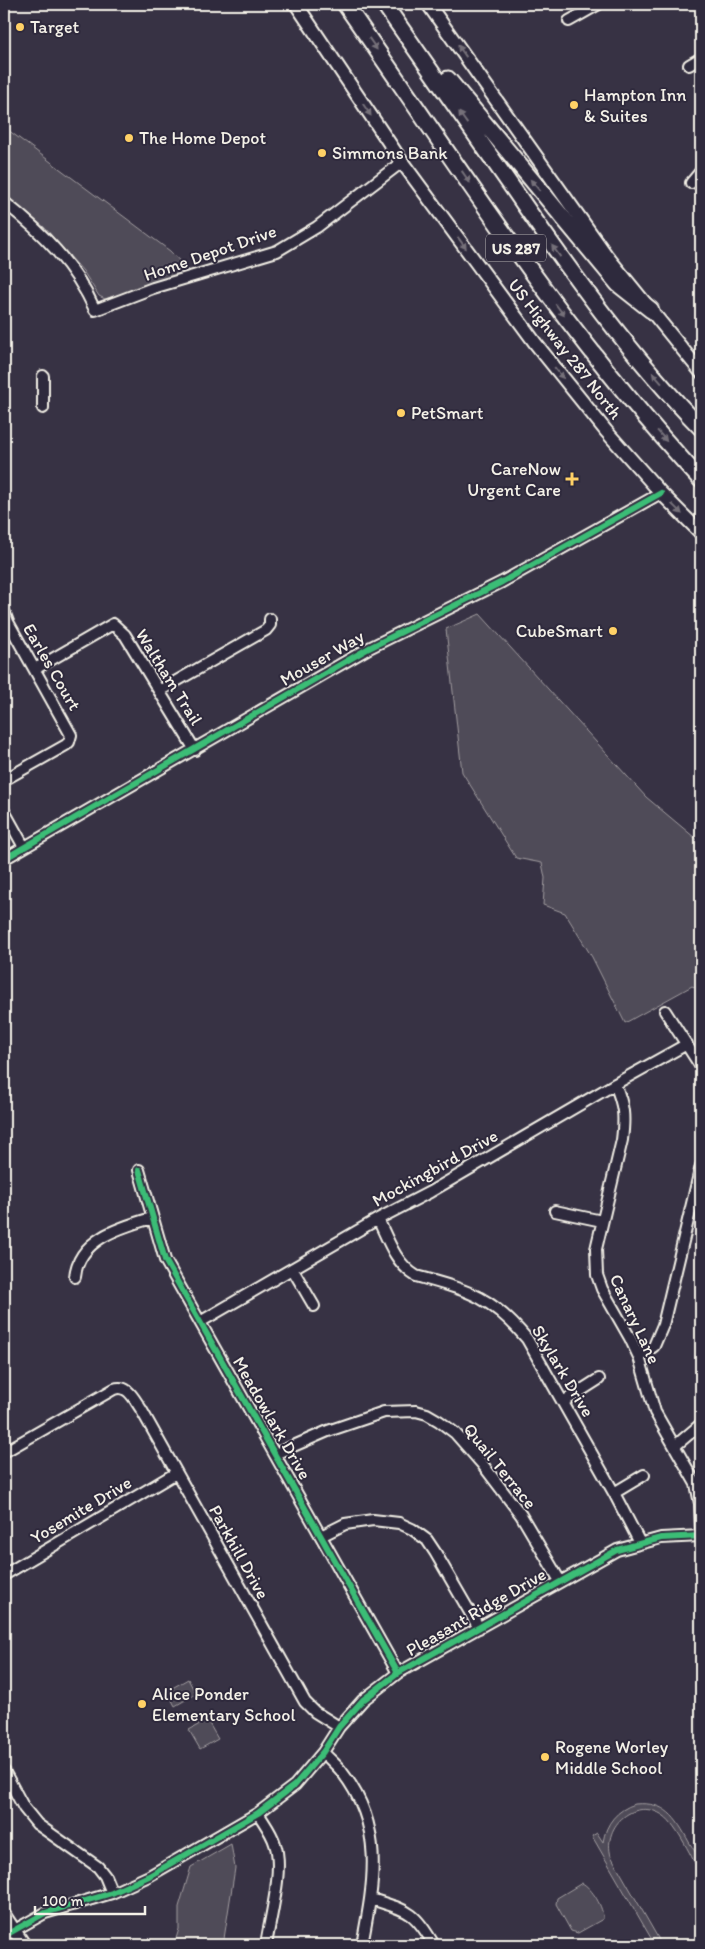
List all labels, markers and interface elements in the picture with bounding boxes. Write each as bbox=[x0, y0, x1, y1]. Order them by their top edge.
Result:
place label: Target bbox=[30, 16, 80, 38]
marker: Target bbox=[14, 21, 26, 33]
one-way arrow bbox=[368, 37, 378, 51]
one-way arrow bbox=[457, 45, 467, 58]
place label: Hampton Inn & Suites bbox=[584, 84, 687, 127]
marker: Hampton Inn & Suites bbox=[568, 99, 580, 111]
one-way arrow bbox=[363, 104, 372, 117]
one-way arrow bbox=[458, 111, 468, 124]
place label: The Home Depot bbox=[139, 127, 266, 149]
marker: The Home Depot bbox=[123, 132, 135, 144]
place label: Simmons Bank bbox=[332, 142, 448, 164]
marker: Simmons Bank bbox=[316, 147, 328, 159]
one-way arrow bbox=[461, 170, 471, 184]
one-way arrow bbox=[529, 179, 540, 192]
street label: Home Depot Drive bbox=[141, 220, 279, 286]
road number: US 287 bbox=[486, 234, 546, 262]
one-way arrow bbox=[457, 236, 467, 250]
one-way arrow bbox=[551, 245, 562, 258]
street label: US Highway 287 North bbox=[503, 274, 627, 424]
one-way arrow bbox=[554, 303, 564, 316]
one-way arrow bbox=[554, 366, 565, 379]
one-way arrow bbox=[651, 373, 663, 385]
place label: PetSmart bbox=[411, 402, 484, 424]
marker: PetSmart bbox=[395, 407, 407, 419]
one-way arrow bbox=[656, 429, 667, 442]
place label: CareNow Urgent Care bbox=[467, 458, 561, 501]
marker: CareNow Urgent Care bbox=[565, 472, 579, 486]
one-way arrow bbox=[671, 502, 683, 514]
street label: Earles Court bbox=[18, 620, 86, 715]
place label: CubeSmart bbox=[516, 620, 603, 642]
street label: Waltham Trail bbox=[131, 625, 207, 729]
street label: Mouser Way bbox=[276, 625, 368, 691]
marker: CubeSmart bbox=[607, 625, 619, 637]
street label: Mockingbird Drive bbox=[368, 1124, 502, 1212]
street label: Canary Lane bbox=[605, 1271, 665, 1367]
street label: Skylark Drive bbox=[527, 1321, 599, 1421]
street label: Meadowlark Drive bbox=[228, 1353, 316, 1483]
street label: Quail Terrace bbox=[459, 1419, 541, 1513]
street label: Yosemite Drive bbox=[26, 1471, 136, 1549]
street label: Parkhill Drive bbox=[204, 1501, 274, 1603]
street label: Pleasant Ridge Drive bbox=[402, 1563, 550, 1661]
place label: Alice Ponder Elementary School bbox=[152, 1683, 296, 1726]
marker: Alice Ponder Elementary School bbox=[136, 1698, 148, 1710]
place label: Rogene Worley Middle School bbox=[555, 1736, 669, 1779]
marker: Rogene Worley Middle School bbox=[539, 1751, 551, 1763]
scale bar bbox=[35, 1884, 145, 1916]
text: 100 m bbox=[42, 1892, 84, 1910]

